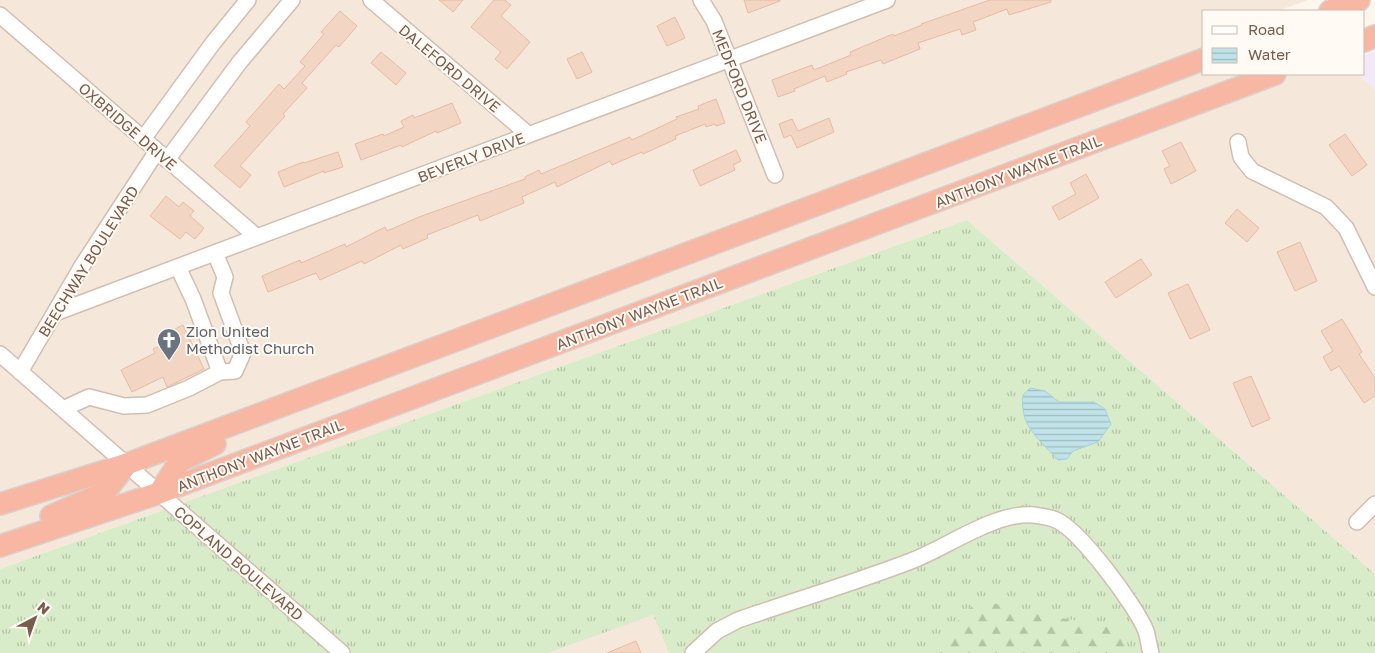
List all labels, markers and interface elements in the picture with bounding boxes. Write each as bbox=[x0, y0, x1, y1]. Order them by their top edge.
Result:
legend bbox=[1202, 10, 1365, 75]
street label: DALEFORD DRIVE bbox=[396, 20, 504, 116]
text: Road bbox=[1248, 20, 1285, 38]
street label: MEDFORD DRIVE bbox=[709, 26, 771, 146]
text: Water bbox=[1248, 45, 1291, 63]
street label: OXBRIDGE DRIVE bbox=[75, 78, 181, 174]
street label: BEVERLY DRIVE bbox=[415, 128, 527, 186]
street label: ANTHONY WAYNE TRAIL bbox=[932, 131, 1104, 211]
street label: BEECHWAY BOULEVARD bbox=[34, 182, 142, 340]
street label: ANTHONY WAYNE TRAIL bbox=[553, 273, 725, 353]
place label: Zion United Methodist Church bbox=[186, 322, 314, 357]
church icon: Zion United Methodist Church bbox=[156, 327, 182, 361]
street label: ANTHONY WAYNE TRAIL bbox=[174, 415, 346, 495]
street label: COPLAND BOULEVARD bbox=[171, 502, 307, 624]
north arrow bbox=[10, 593, 60, 643]
text: N bbox=[34, 598, 53, 618]

